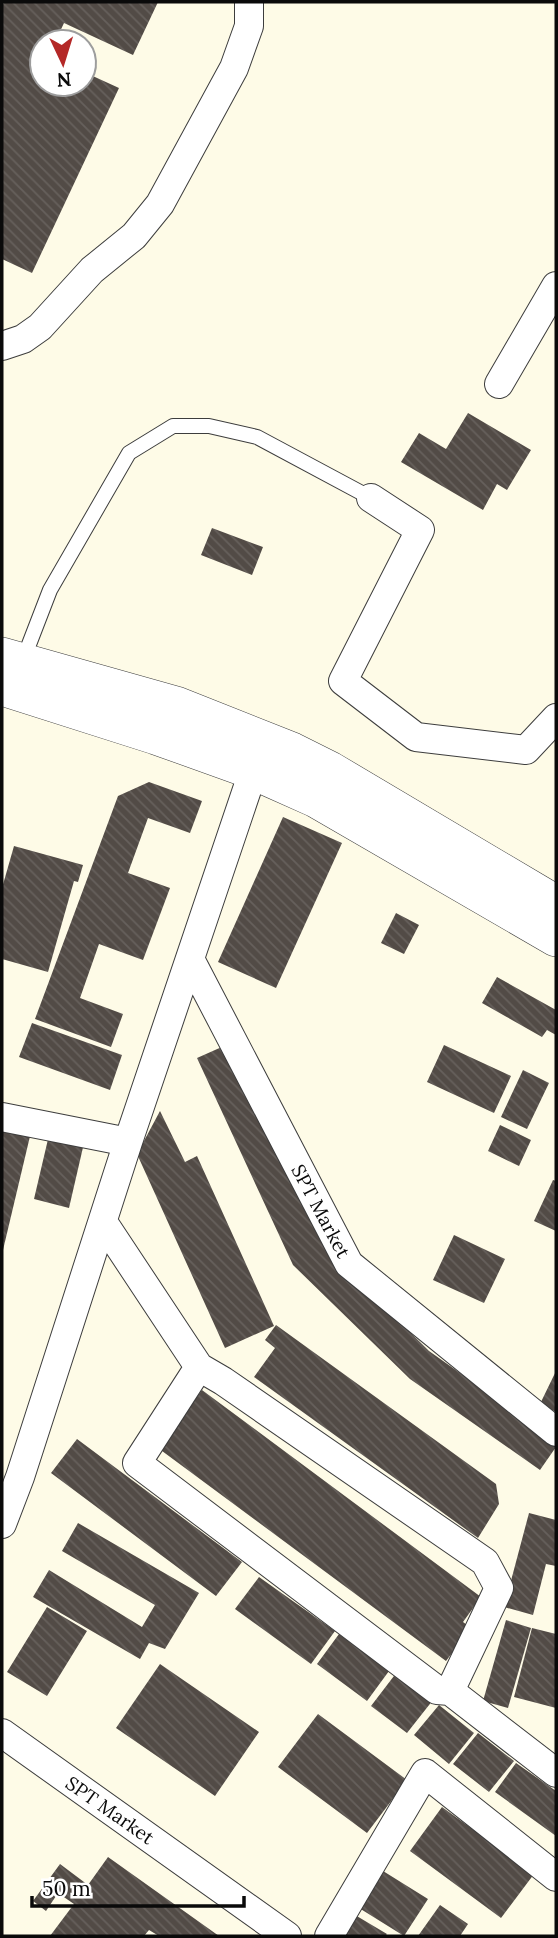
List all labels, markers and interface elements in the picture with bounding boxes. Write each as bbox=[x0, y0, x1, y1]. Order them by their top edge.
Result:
north arrow bbox=[28, 28, 98, 98]
text: N bbox=[56, 67, 72, 92]
street label: SPT Market bbox=[286, 1160, 356, 1262]
street label: SPT Market bbox=[61, 1771, 159, 1850]
scale bar bbox=[32, 1864, 243, 1908]
text: 50 m bbox=[42, 1875, 91, 1902]

